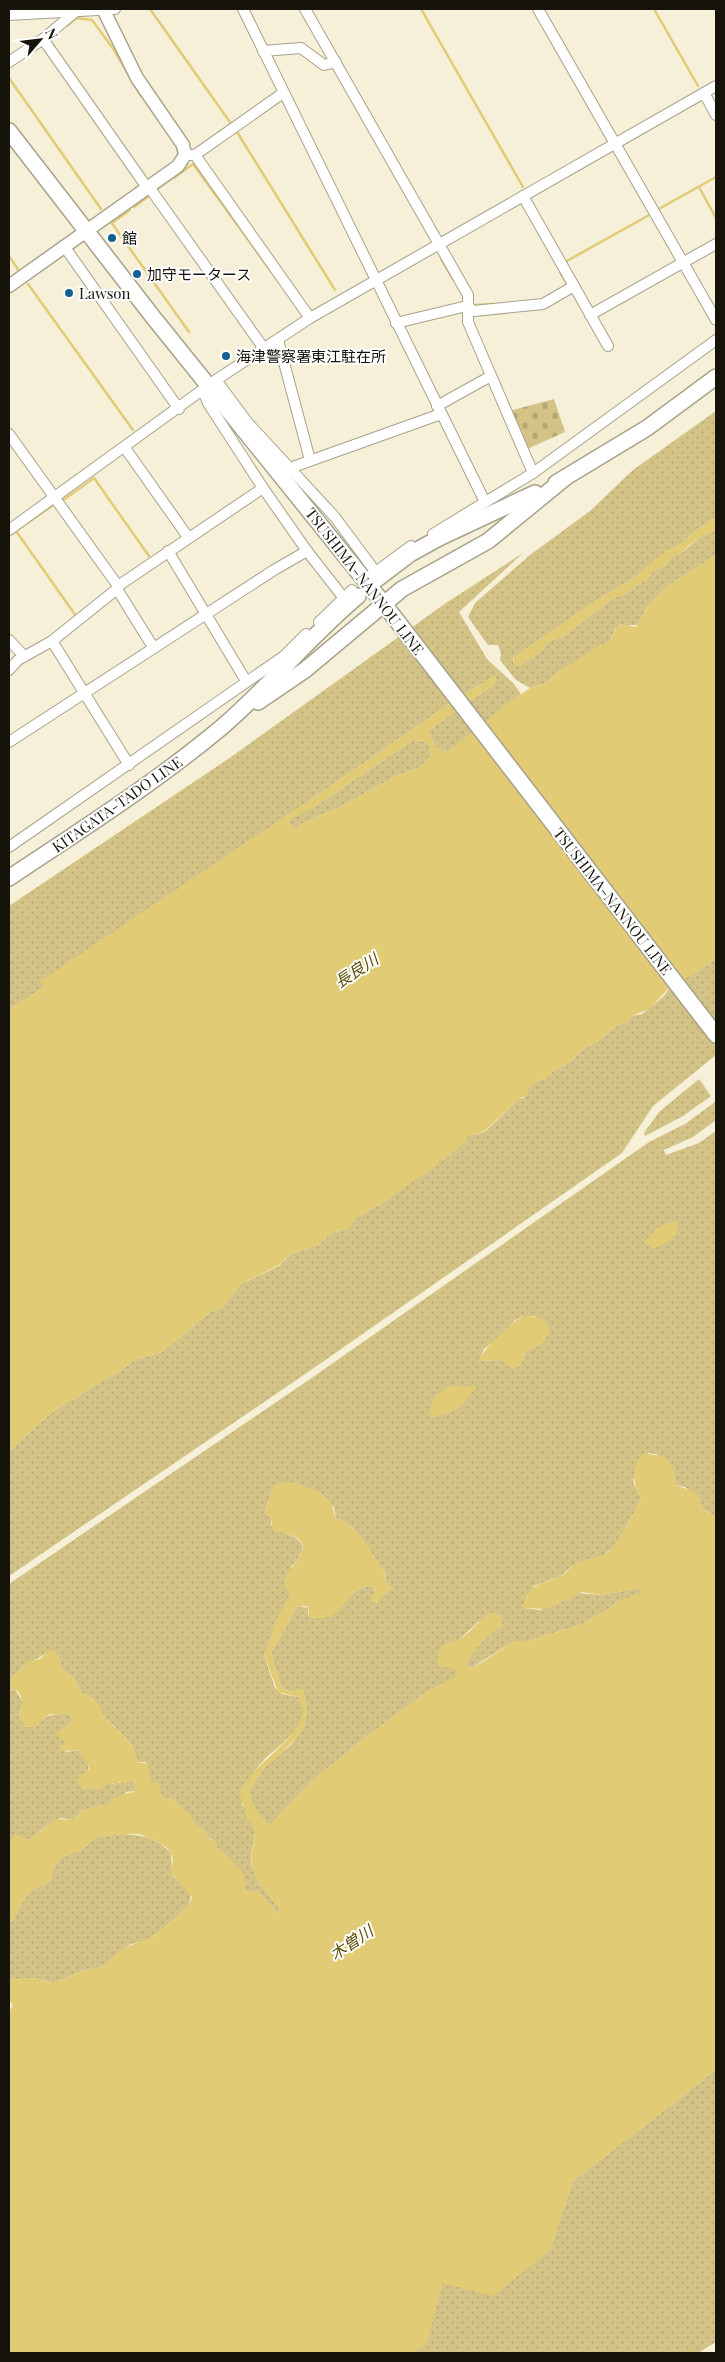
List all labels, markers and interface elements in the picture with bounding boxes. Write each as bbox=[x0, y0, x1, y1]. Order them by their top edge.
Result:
north arrow bbox=[15, 15, 65, 65]
text: N bbox=[41, 25, 63, 43]
place label: 館 bbox=[122, 228, 137, 248]
marker: 館 bbox=[106, 232, 118, 244]
place label: 加守モータース bbox=[147, 264, 251, 284]
marker: 加守モータース bbox=[131, 268, 143, 280]
place label: Lawson bbox=[79, 283, 131, 303]
marker: Lawson bbox=[63, 287, 75, 299]
place label: 海津警察署東江駐在所 bbox=[236, 346, 386, 366]
marker: 海津警察署東江駐在所 bbox=[220, 350, 232, 362]
street label: TSUSHIMA-NANNOU LINE bbox=[301, 503, 429, 659]
street label: KITAGATA-TADO LINE bbox=[48, 751, 186, 857]
street label: TSUSHIMA-NANNOU LINE bbox=[549, 823, 677, 979]
water label: 長良川 bbox=[330, 947, 384, 992]
water label: 木曽川 bbox=[325, 1919, 378, 1964]

